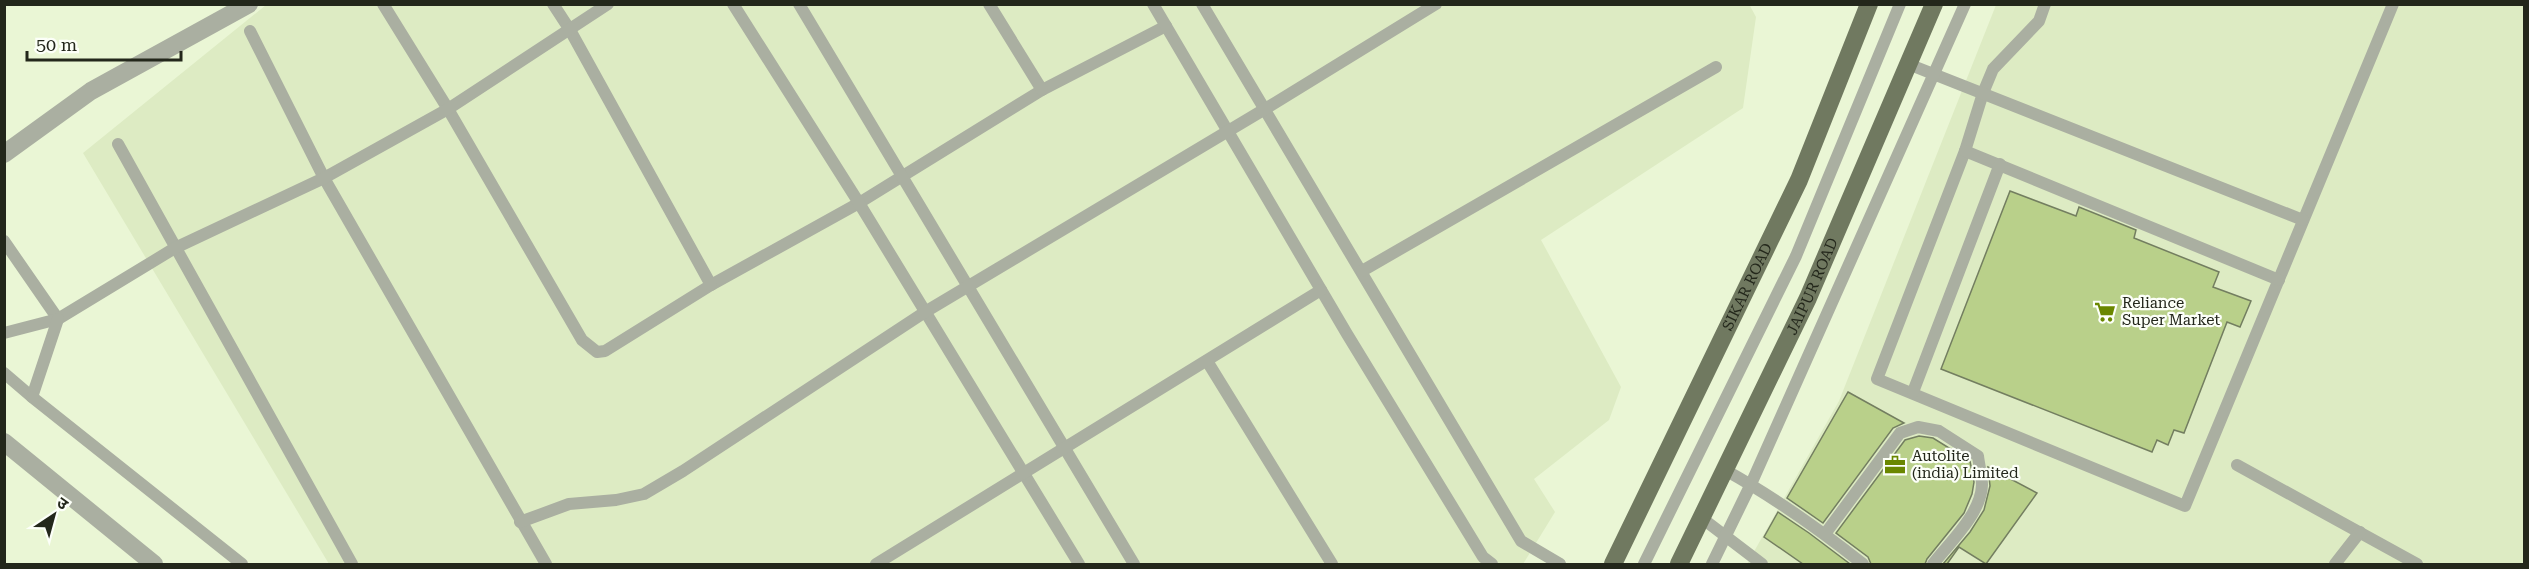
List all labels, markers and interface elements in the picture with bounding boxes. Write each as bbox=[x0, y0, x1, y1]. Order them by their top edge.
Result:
scale bar bbox=[27, 24, 182, 62]
text: 50 m bbox=[36, 34, 77, 55]
street label: JAIPUR ROAD bbox=[1783, 235, 1842, 338]
street label: SIKAR ROAD bbox=[1718, 240, 1776, 334]
place label: Reliance Super Market bbox=[2122, 294, 2220, 329]
supermarket icon: Reliance Super Market bbox=[2093, 300, 2117, 324]
place label: Autolite (india) Limited bbox=[1912, 447, 2019, 482]
office icon: Autolite (india) Limited bbox=[1883, 453, 1907, 477]
north arrow bbox=[24, 485, 84, 545]
text: उ bbox=[53, 493, 72, 514]

